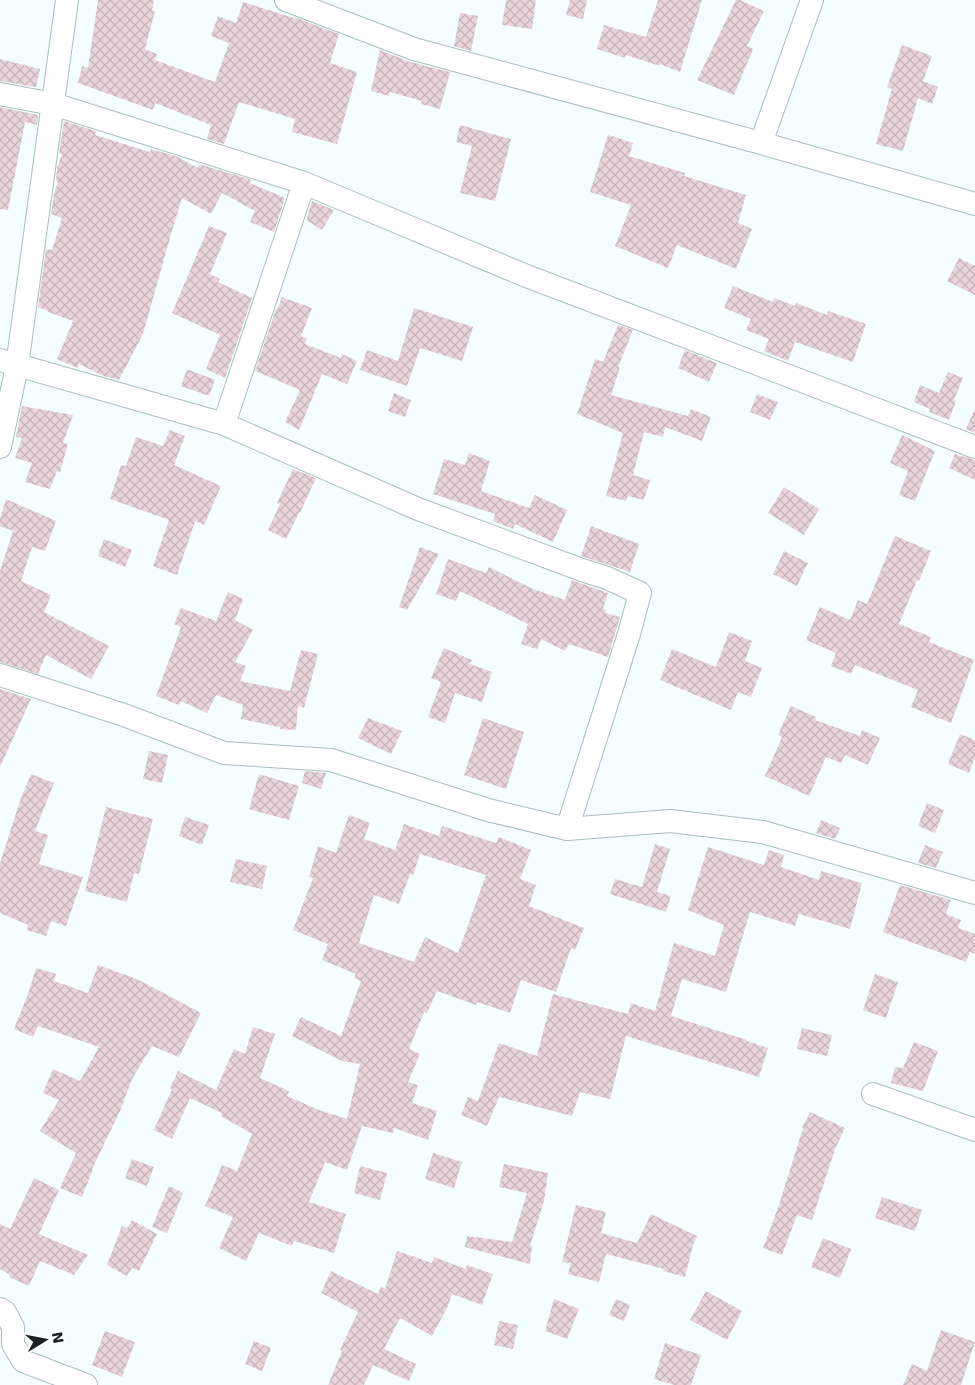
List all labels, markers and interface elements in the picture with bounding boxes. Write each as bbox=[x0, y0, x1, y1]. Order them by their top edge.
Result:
north arrow bbox=[20, 1315, 70, 1365]
text: N bbox=[49, 1331, 67, 1345]

